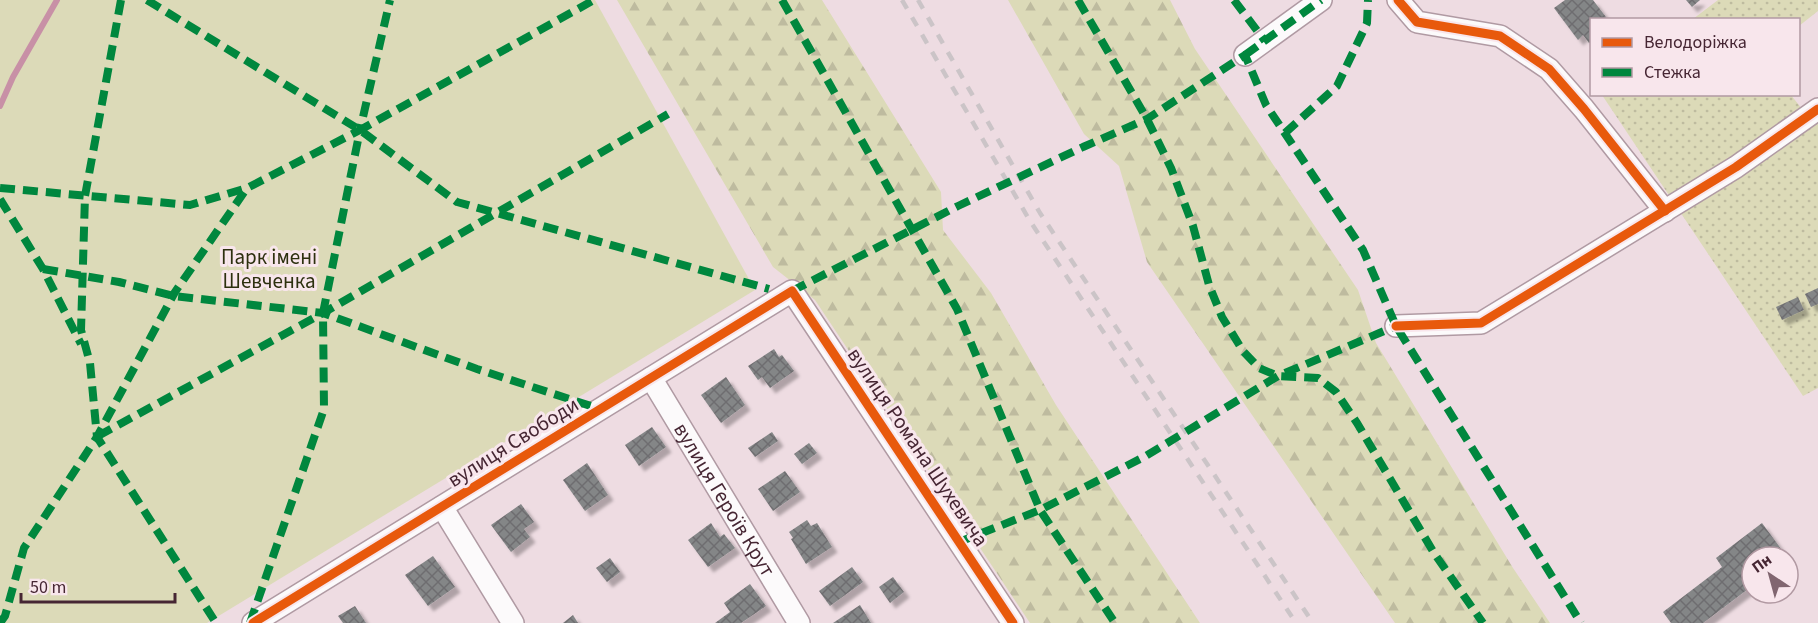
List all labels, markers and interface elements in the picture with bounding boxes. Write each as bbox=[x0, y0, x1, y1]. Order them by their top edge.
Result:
legend bbox=[1590, 18, 1800, 96]
text: Велодоріжка bbox=[1644, 30, 1747, 55]
text: Стежка bbox=[1644, 60, 1701, 85]
park label: Парк імені Шевченка bbox=[221, 242, 317, 296]
street label: вулиця Романа Шухевича bbox=[840, 341, 996, 553]
street label: вулиця Свободи bbox=[441, 390, 585, 494]
street label: вулиця Героїв Крут bbox=[666, 417, 783, 582]
north arrow bbox=[1740, 545, 1800, 605]
text: Пн bbox=[1747, 549, 1776, 578]
scale bar bbox=[21, 566, 176, 604]
text: 50 m bbox=[30, 575, 66, 600]

